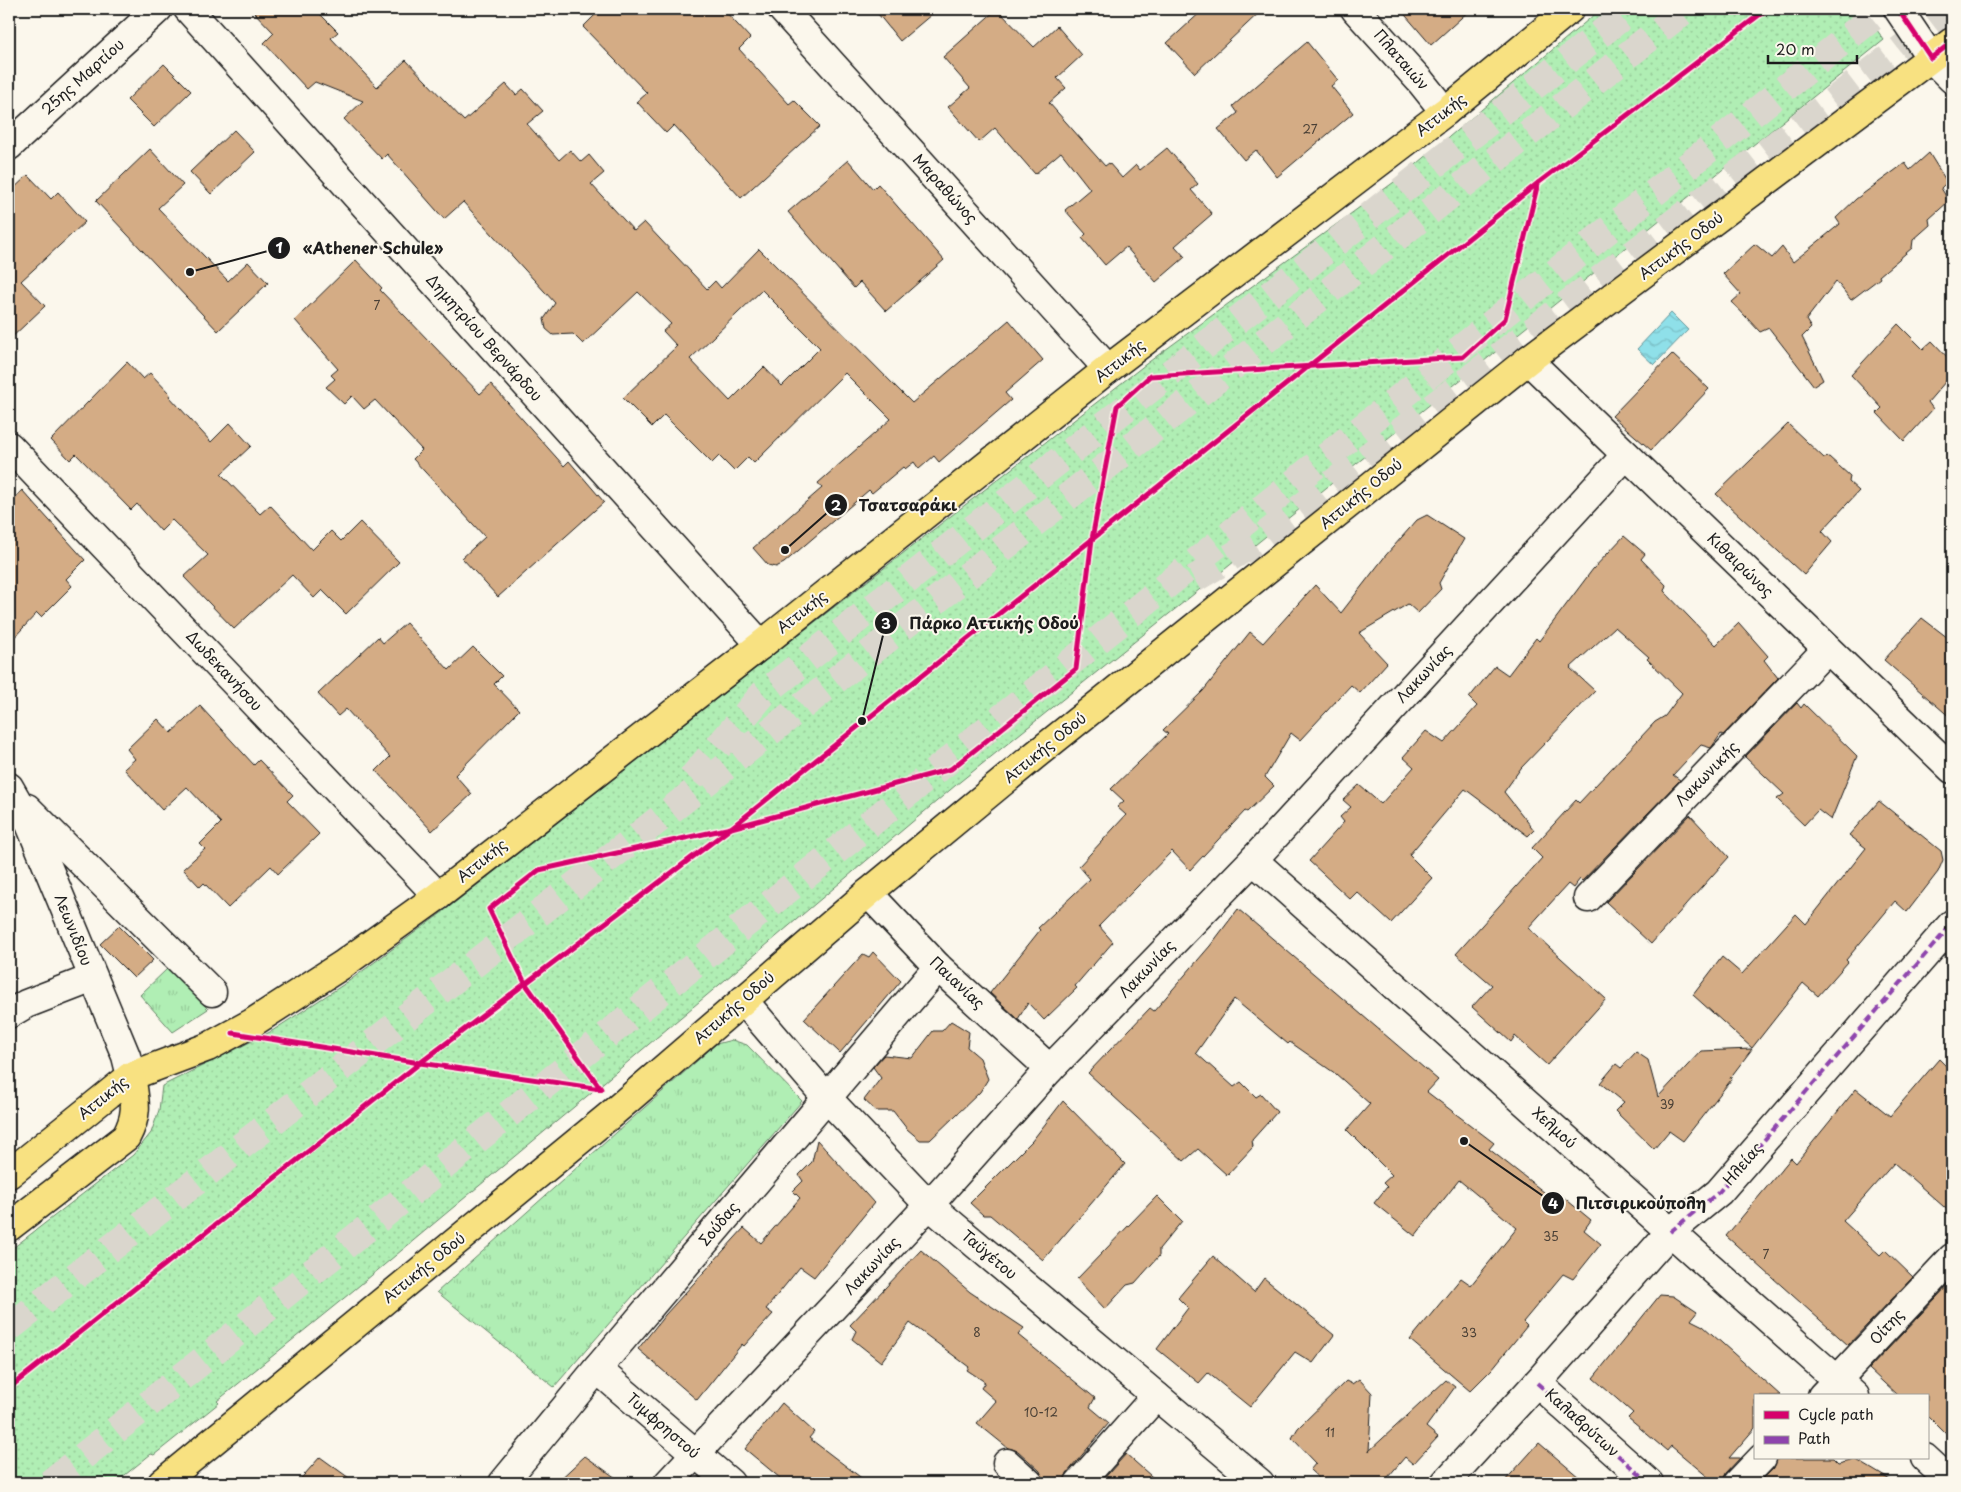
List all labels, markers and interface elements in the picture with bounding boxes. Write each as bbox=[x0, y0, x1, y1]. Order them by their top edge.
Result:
street label: Πλαταιών bbox=[1369, 23, 1435, 95]
street label: 25ης Μαρτίου bbox=[35, 32, 129, 119]
scale bar bbox=[1768, 32, 1857, 64]
text: 20 m bbox=[1776, 37, 1815, 60]
street label: Αττικής bbox=[1410, 87, 1470, 141]
house number: 27 bbox=[1303, 120, 1318, 138]
street label: Μαραθώνος bbox=[908, 148, 984, 228]
street label: Αττικής Οδού bbox=[1633, 205, 1727, 284]
callout: «Athener Schule» bbox=[267, 233, 454, 264]
text: 1 bbox=[275, 235, 283, 258]
text: «Athener Schule» bbox=[303, 235, 444, 259]
street label: Δημητρίου Βερνάρδου bbox=[422, 268, 549, 406]
house number: 7 bbox=[374, 296, 381, 314]
street label: Αττικής bbox=[1089, 333, 1149, 387]
street label: Αττικής Οδού bbox=[1314, 452, 1407, 534]
callout: Τσατσαράκι bbox=[824, 490, 968, 521]
text: Τσατσαράκι bbox=[859, 492, 958, 516]
text: 2 bbox=[831, 493, 842, 516]
street label: Κιθαιρώνος bbox=[1703, 526, 1780, 602]
street label: Αττικής bbox=[771, 584, 831, 638]
callout: Πάρκο Αττικής Οδού bbox=[874, 608, 1089, 639]
text: Πάρκο Αττικής Οδού bbox=[909, 610, 1079, 634]
text: 3 bbox=[881, 611, 891, 634]
street label: Δωδεκανήσου bbox=[182, 625, 269, 715]
street label: Λακωνίας bbox=[1390, 638, 1456, 707]
street label: Αττικής Οδού bbox=[998, 706, 1091, 788]
street label: Λακωνικής bbox=[1669, 735, 1743, 811]
street label: Αττικής bbox=[451, 832, 511, 887]
street label: Λεωνιδίου bbox=[50, 890, 99, 969]
street label: Λακωνίας bbox=[1112, 934, 1180, 1002]
street label: Παιανίας bbox=[925, 950, 991, 1014]
street label: Αττικής Οδού bbox=[687, 965, 779, 1049]
street label: Αττικής bbox=[72, 1069, 132, 1124]
house number: 39 bbox=[1660, 1095, 1674, 1113]
street label: Χελμού bbox=[1528, 1101, 1582, 1153]
street label: Ηλείας bbox=[1717, 1136, 1767, 1190]
callout: Πιτσιρικούπολη bbox=[1540, 1188, 1716, 1219]
text: Πιτσιρικούπολη bbox=[1576, 1190, 1706, 1214]
text: 4 bbox=[1548, 1191, 1558, 1214]
street label: Σούδας bbox=[692, 1196, 743, 1250]
street label: Ταϋγέτου bbox=[957, 1224, 1023, 1284]
street label: Αττικής Οδού bbox=[377, 1226, 470, 1308]
house number: 35 bbox=[1543, 1227, 1559, 1245]
street label: Λακωνίας bbox=[838, 1230, 904, 1299]
house number: 7 bbox=[1763, 1245, 1770, 1263]
street label: Οίτης bbox=[1863, 1303, 1909, 1349]
house number: 8 bbox=[973, 1323, 981, 1341]
house number: 33 bbox=[1461, 1323, 1477, 1341]
street label: Καλαβρύτων bbox=[1541, 1382, 1625, 1462]
street label: Τυμφρηστού bbox=[622, 1387, 706, 1463]
legend bbox=[1754, 1394, 1928, 1460]
text: Cycle path bbox=[1798, 1402, 1874, 1425]
house number: 10-12 bbox=[1024, 1403, 1058, 1421]
house number: 11 bbox=[1325, 1423, 1335, 1441]
text: Path bbox=[1798, 1426, 1830, 1449]

